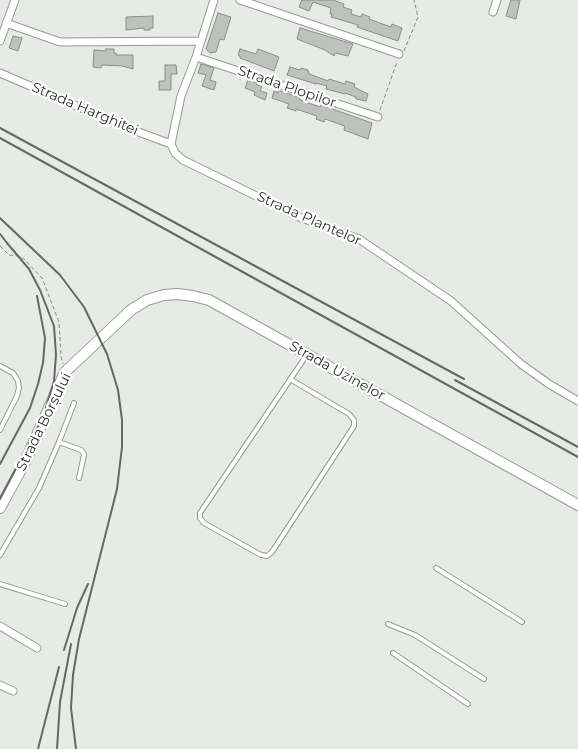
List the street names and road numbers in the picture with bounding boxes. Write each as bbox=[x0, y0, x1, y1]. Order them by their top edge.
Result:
street label: Strada Plopilor bbox=[236, 62, 338, 112]
street label: Strada Harghitei bbox=[29, 79, 141, 139]
street label: Strada Plantelor bbox=[254, 188, 364, 250]
street label: Strada Uzinelor bbox=[286, 338, 388, 404]
street label: Strada Borșului bbox=[13, 370, 75, 474]

